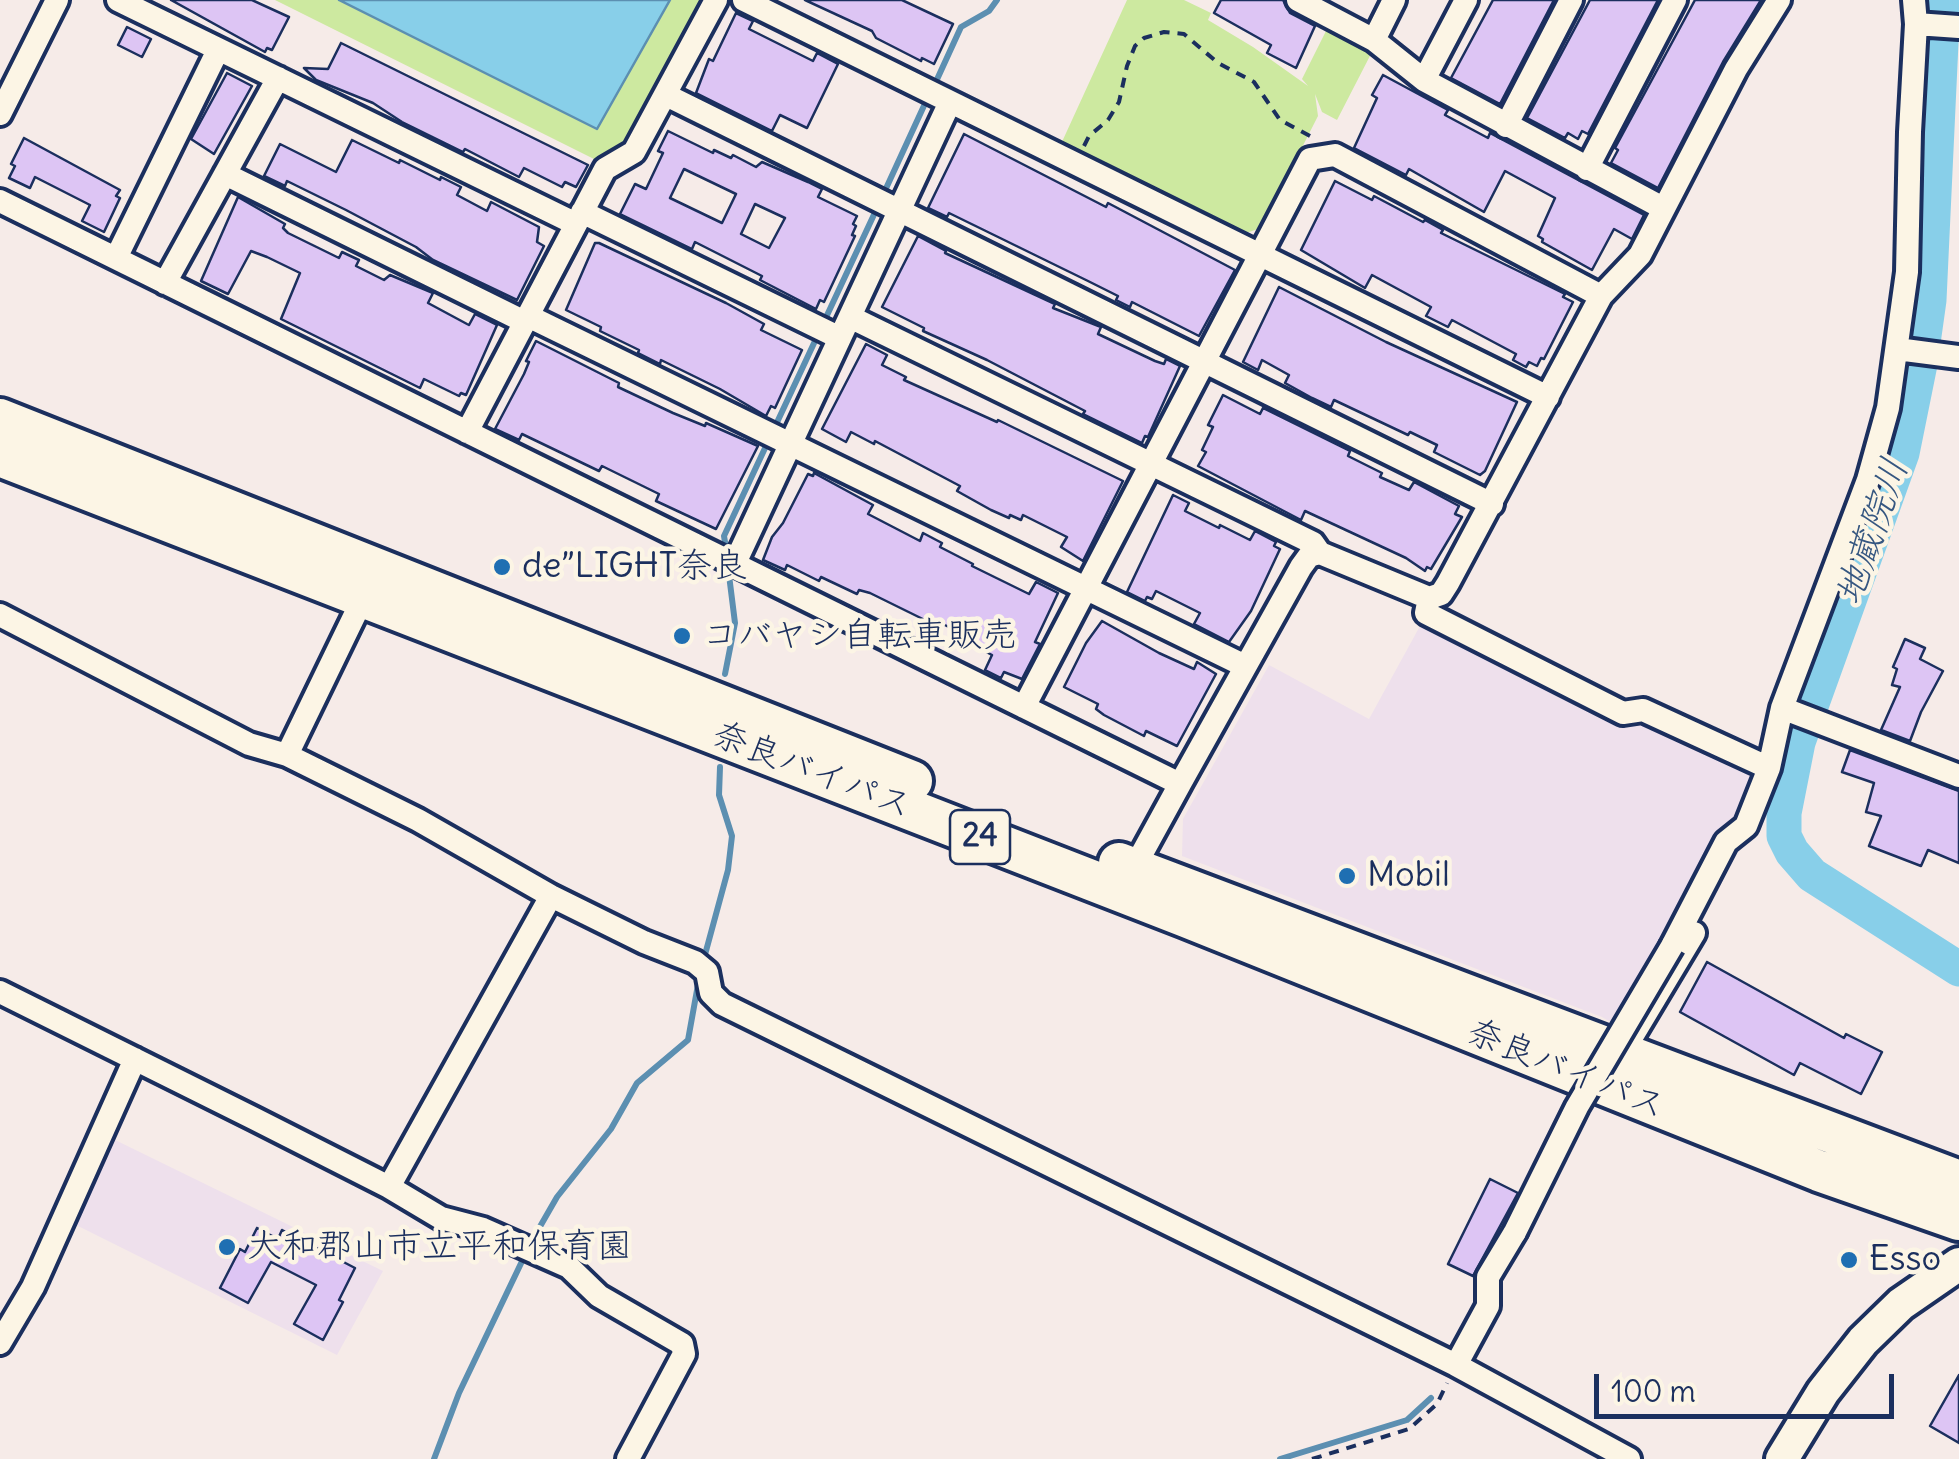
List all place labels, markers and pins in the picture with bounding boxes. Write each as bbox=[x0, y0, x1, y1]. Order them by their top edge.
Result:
place label: de”LIGHT奈良 bbox=[522, 546, 747, 588]
marker: de”LIGHT奈良 bbox=[491, 556, 513, 578]
place label: コバヤシ自転車販売 bbox=[702, 615, 1017, 657]
marker: コバヤシ自転車販売 bbox=[671, 625, 693, 647]
place label: Mobil bbox=[1367, 855, 1450, 897]
marker: Mobil bbox=[1336, 865, 1358, 887]
place label: 大和郡山市立平和保育園 bbox=[247, 1226, 632, 1268]
marker: 大和郡山市立平和保育園 bbox=[216, 1236, 238, 1258]
place label: Esso bbox=[1869, 1239, 1941, 1281]
marker: Esso bbox=[1838, 1249, 1860, 1271]

